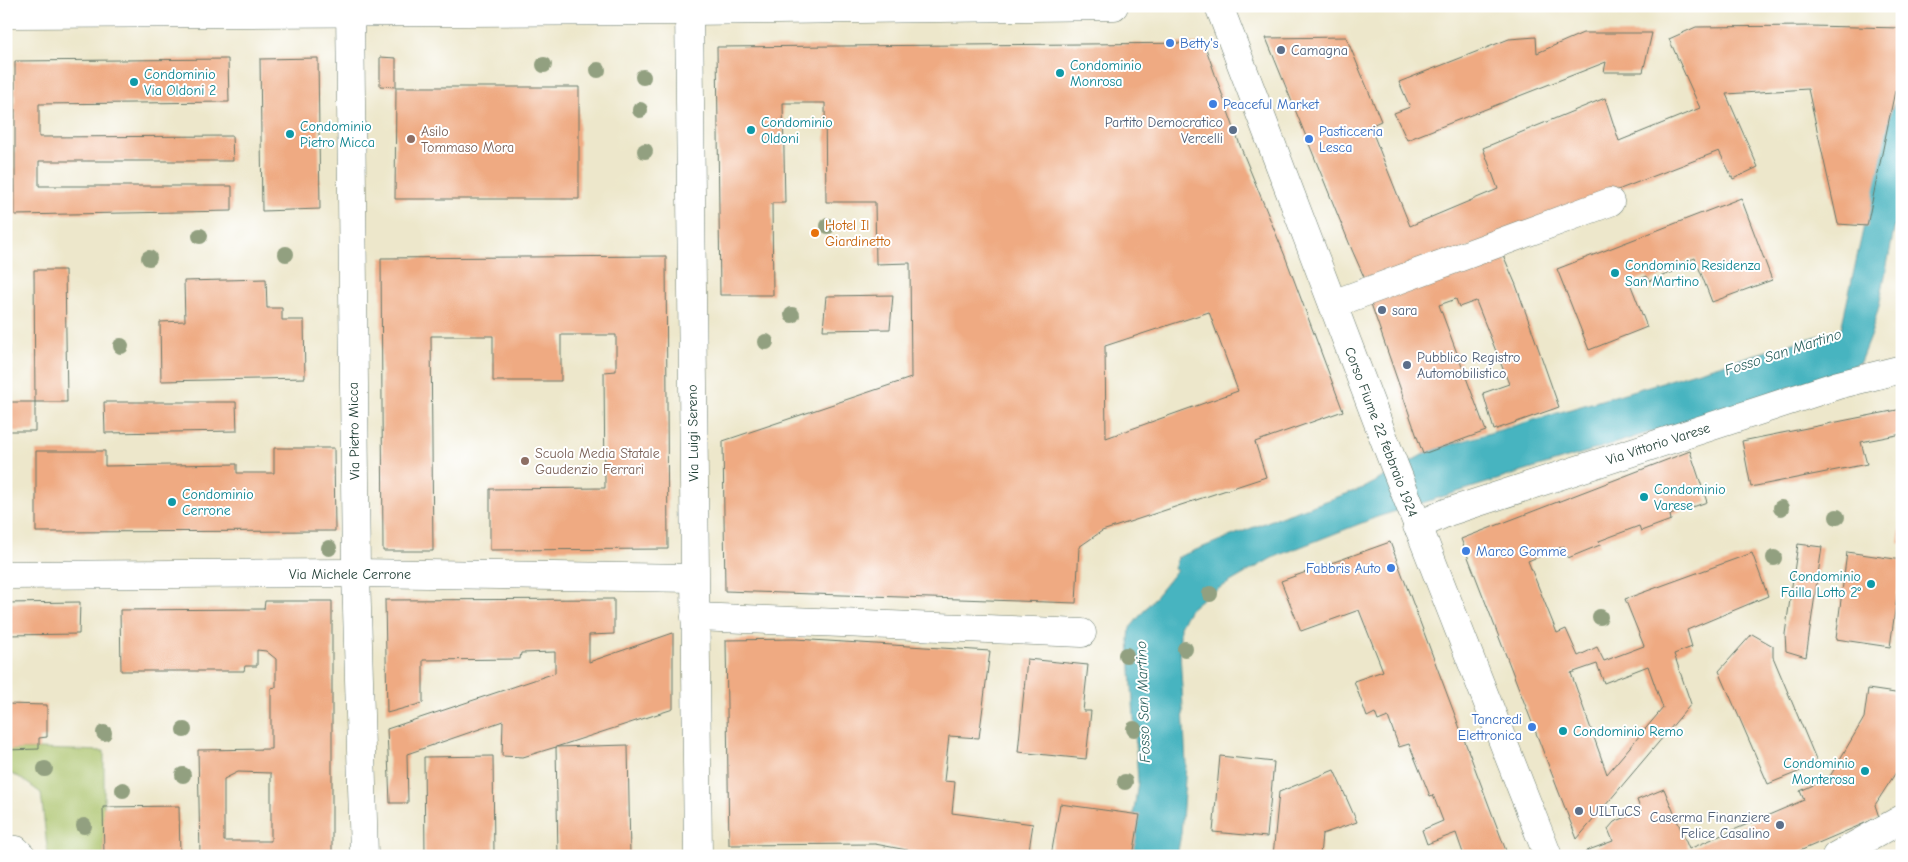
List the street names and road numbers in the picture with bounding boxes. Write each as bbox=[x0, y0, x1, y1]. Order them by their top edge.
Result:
street label: Corso Fiume 22 febbraio 1924 bbox=[1341, 345, 1421, 520]
street label: Via Pietro Micca bbox=[345, 382, 363, 480]
street label: Via Luigi Sereno bbox=[684, 384, 702, 482]
street label: Via Vittorio Varese bbox=[1604, 419, 1712, 469]
street label: Via Michele Cerrone bbox=[289, 566, 411, 583]

